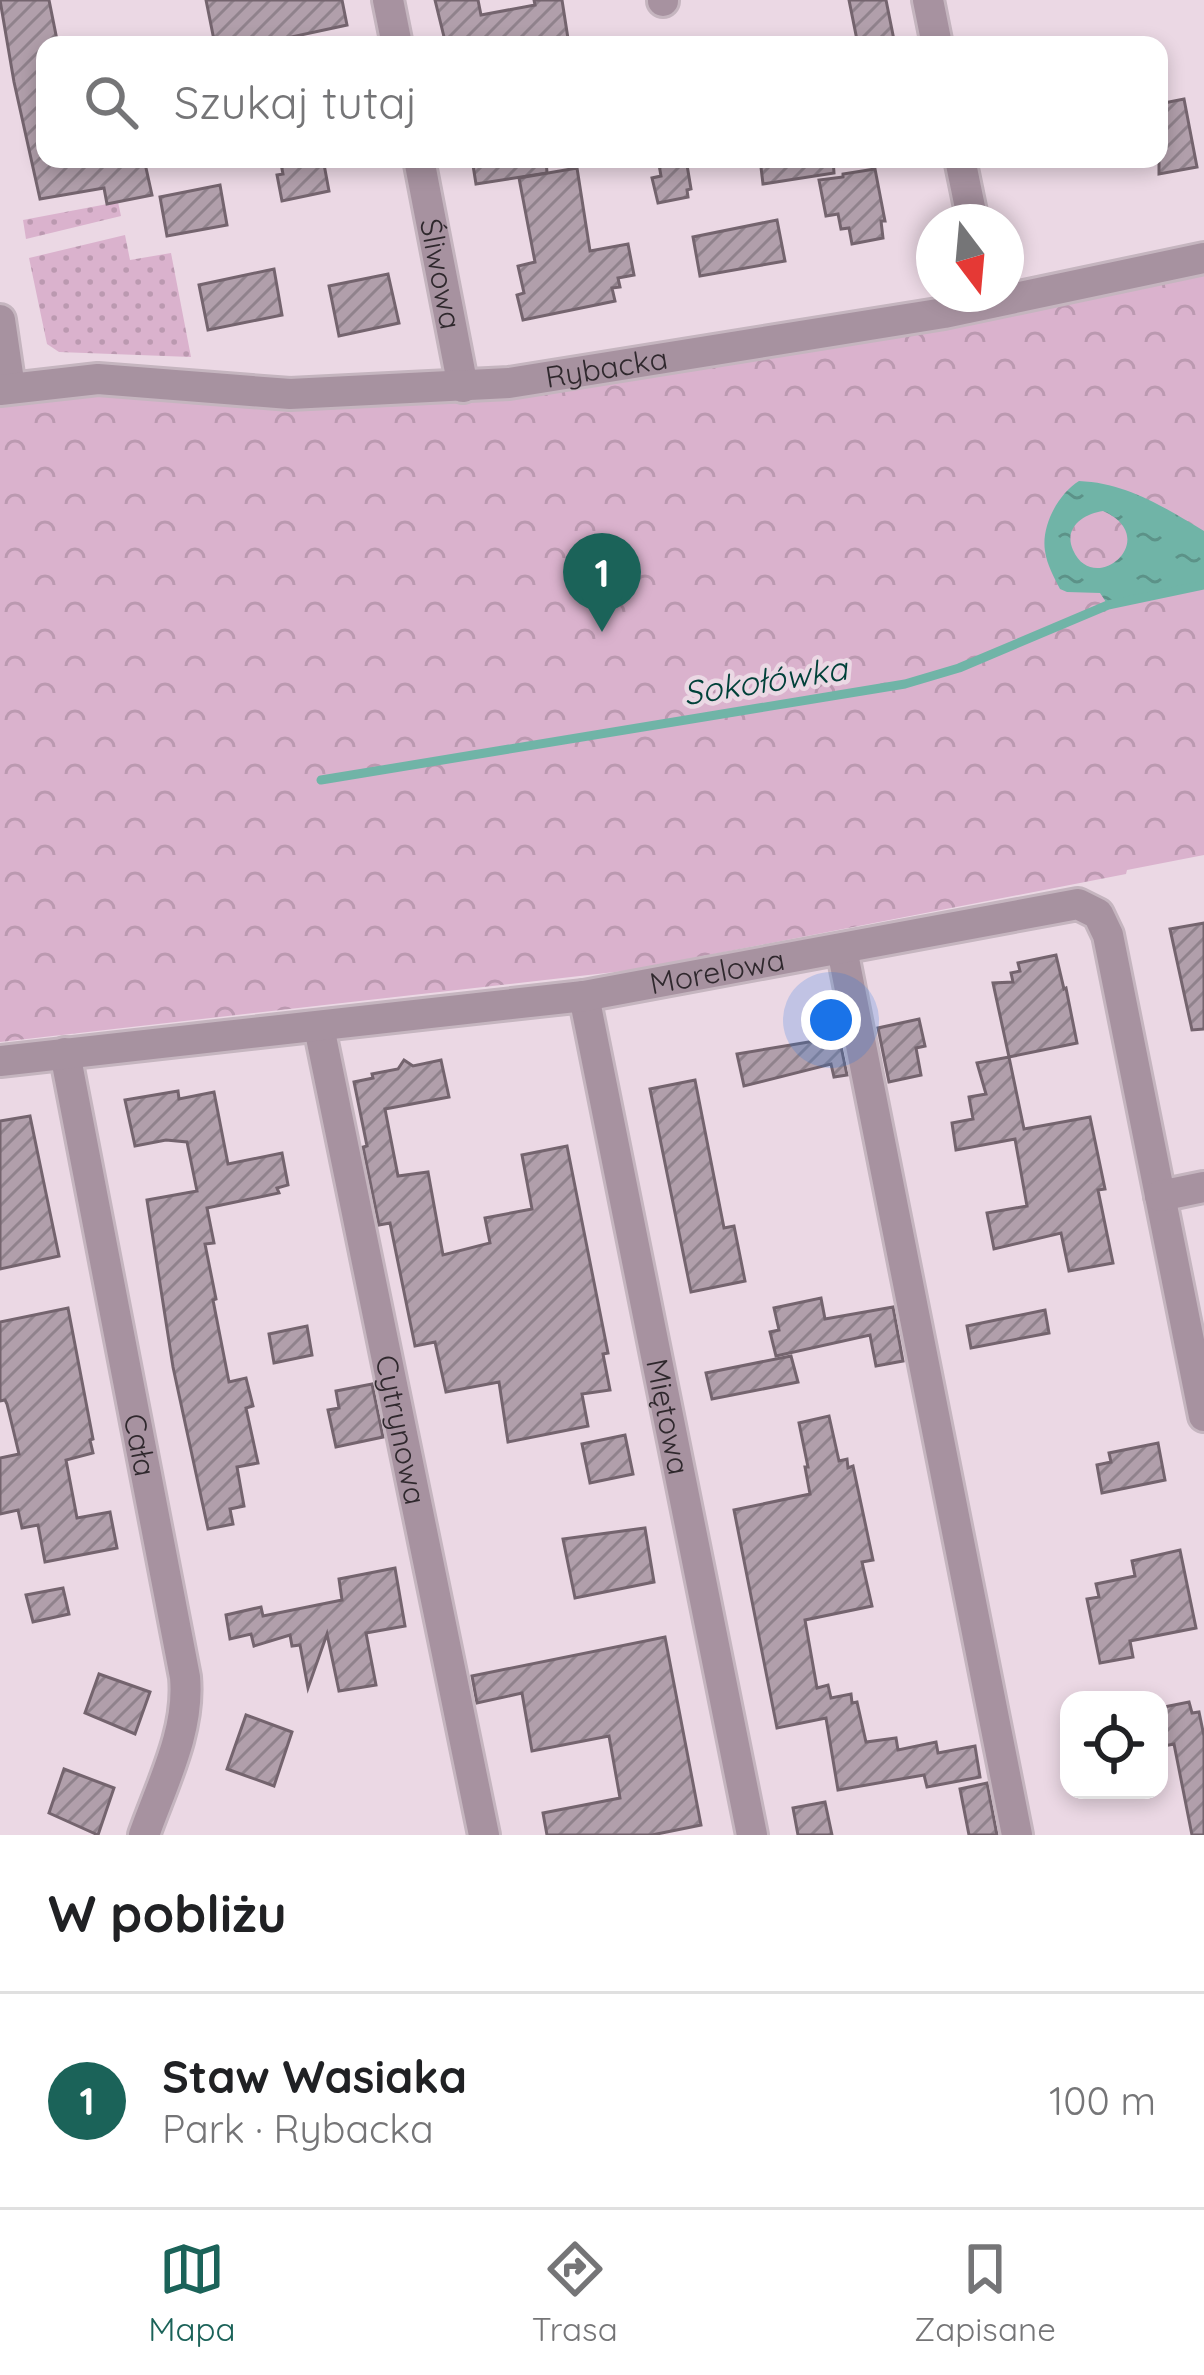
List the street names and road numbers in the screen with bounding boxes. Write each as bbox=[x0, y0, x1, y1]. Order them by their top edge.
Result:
street label: Śliwowa bbox=[412, 215, 470, 332]
street label: Rybacka bbox=[542, 339, 670, 396]
street label: Morelowa bbox=[647, 940, 788, 1002]
street label: Cytrynowa bbox=[367, 1352, 435, 1508]
street label: Miętowa bbox=[638, 1355, 698, 1478]
street label: Cała bbox=[116, 1410, 165, 1479]

